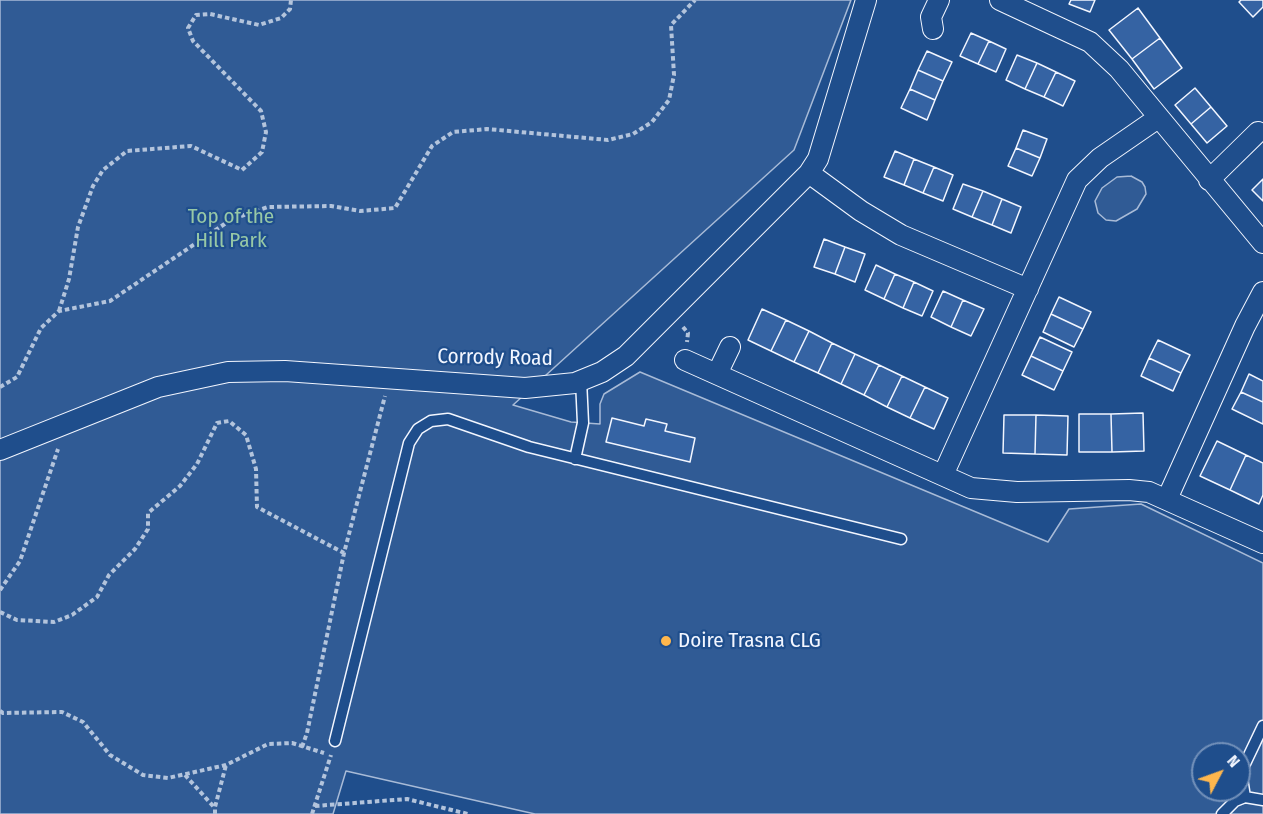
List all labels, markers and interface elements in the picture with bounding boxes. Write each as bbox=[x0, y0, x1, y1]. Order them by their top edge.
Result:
park label: Top of the Hill Park bbox=[188, 204, 274, 254]
street label: Corrody Road bbox=[437, 344, 553, 372]
place label: Doire Trasna CLG bbox=[678, 628, 821, 654]
marker: Doire Trasna CLG bbox=[659, 634, 673, 648]
north arrow bbox=[1191, 742, 1251, 802]
text: N bbox=[1223, 751, 1244, 771]

